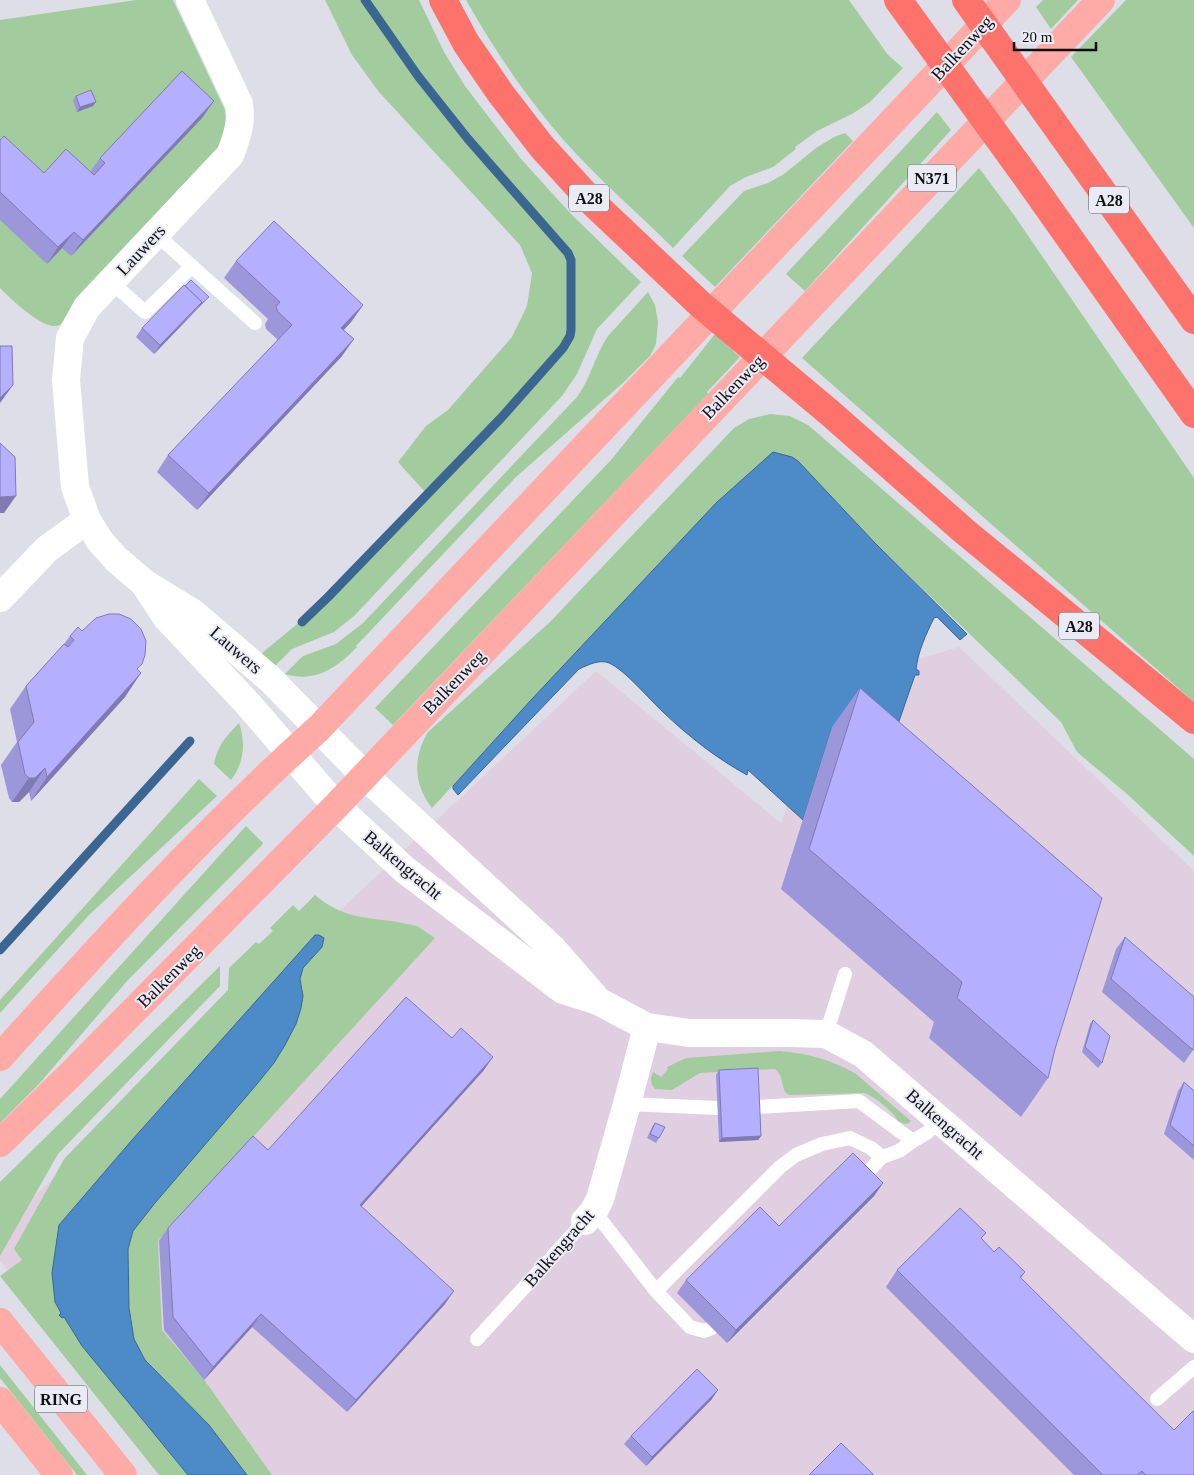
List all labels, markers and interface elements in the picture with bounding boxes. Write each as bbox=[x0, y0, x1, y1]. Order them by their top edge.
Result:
street label: Balkenweg bbox=[927, 12, 997, 84]
scale bar bbox=[1014, 20, 1096, 52]
text: 20 m bbox=[1022, 29, 1053, 45]
road number: N371 bbox=[908, 164, 956, 192]
road number: A28 bbox=[569, 184, 609, 212]
road number: A28 bbox=[1089, 186, 1129, 214]
street label: Lauwers bbox=[113, 221, 169, 279]
street label: Balkenweg bbox=[698, 351, 768, 423]
road number: A28 bbox=[1059, 612, 1099, 640]
street label: Lauwers bbox=[206, 622, 266, 678]
street label: Balkenweg bbox=[419, 646, 489, 718]
street label: Balkengracht bbox=[360, 826, 446, 904]
street label: Balkenweg bbox=[133, 940, 205, 1012]
street label: Balkengracht bbox=[902, 1085, 988, 1163]
street label: Balkengracht bbox=[520, 1205, 598, 1291]
road number: RING bbox=[35, 1386, 87, 1412]

